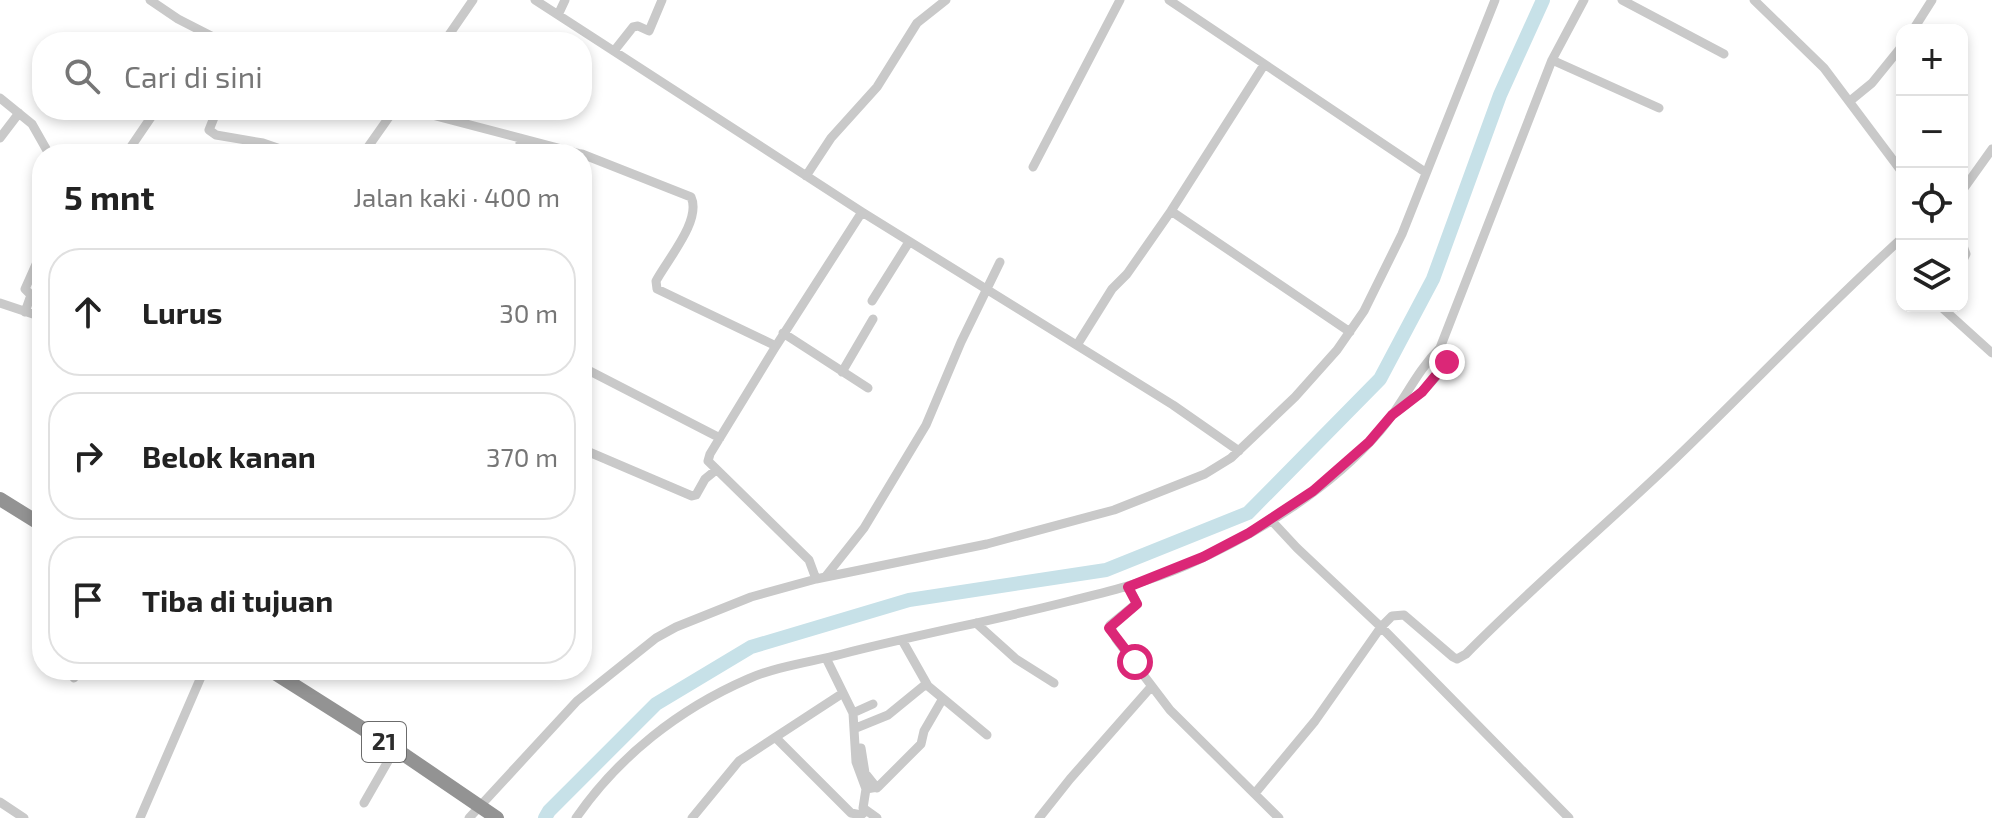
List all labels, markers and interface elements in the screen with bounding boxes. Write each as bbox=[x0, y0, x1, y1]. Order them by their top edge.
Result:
map controls bbox=[1896, 24, 1968, 312]
button: + bbox=[1896, 24, 1968, 96]
search box bbox=[32, 32, 592, 120]
icon: search bbox=[60, 54, 104, 98]
text: Cari di sini bbox=[124, 58, 263, 94]
button: − bbox=[1896, 96, 1968, 168]
button: locate bbox=[1896, 168, 1968, 240]
text: 5 mnt bbox=[64, 176, 154, 217]
text: Jalan kaki · 400 m bbox=[353, 181, 560, 212]
button: layers bbox=[1896, 240, 1968, 312]
icon: ahead bbox=[66, 290, 110, 334]
text: Lurus bbox=[142, 294, 222, 330]
text: 30 m bbox=[499, 297, 558, 328]
route end bbox=[1429, 344, 1465, 380]
icon: right bbox=[66, 434, 110, 478]
text: Belok kanan bbox=[142, 438, 316, 474]
text: 370 m bbox=[486, 441, 558, 472]
icon: arrive bbox=[66, 578, 110, 622]
text: Tiba di tujuan bbox=[142, 582, 333, 618]
route start bbox=[1117, 644, 1153, 680]
road number: 21 bbox=[362, 722, 406, 762]

